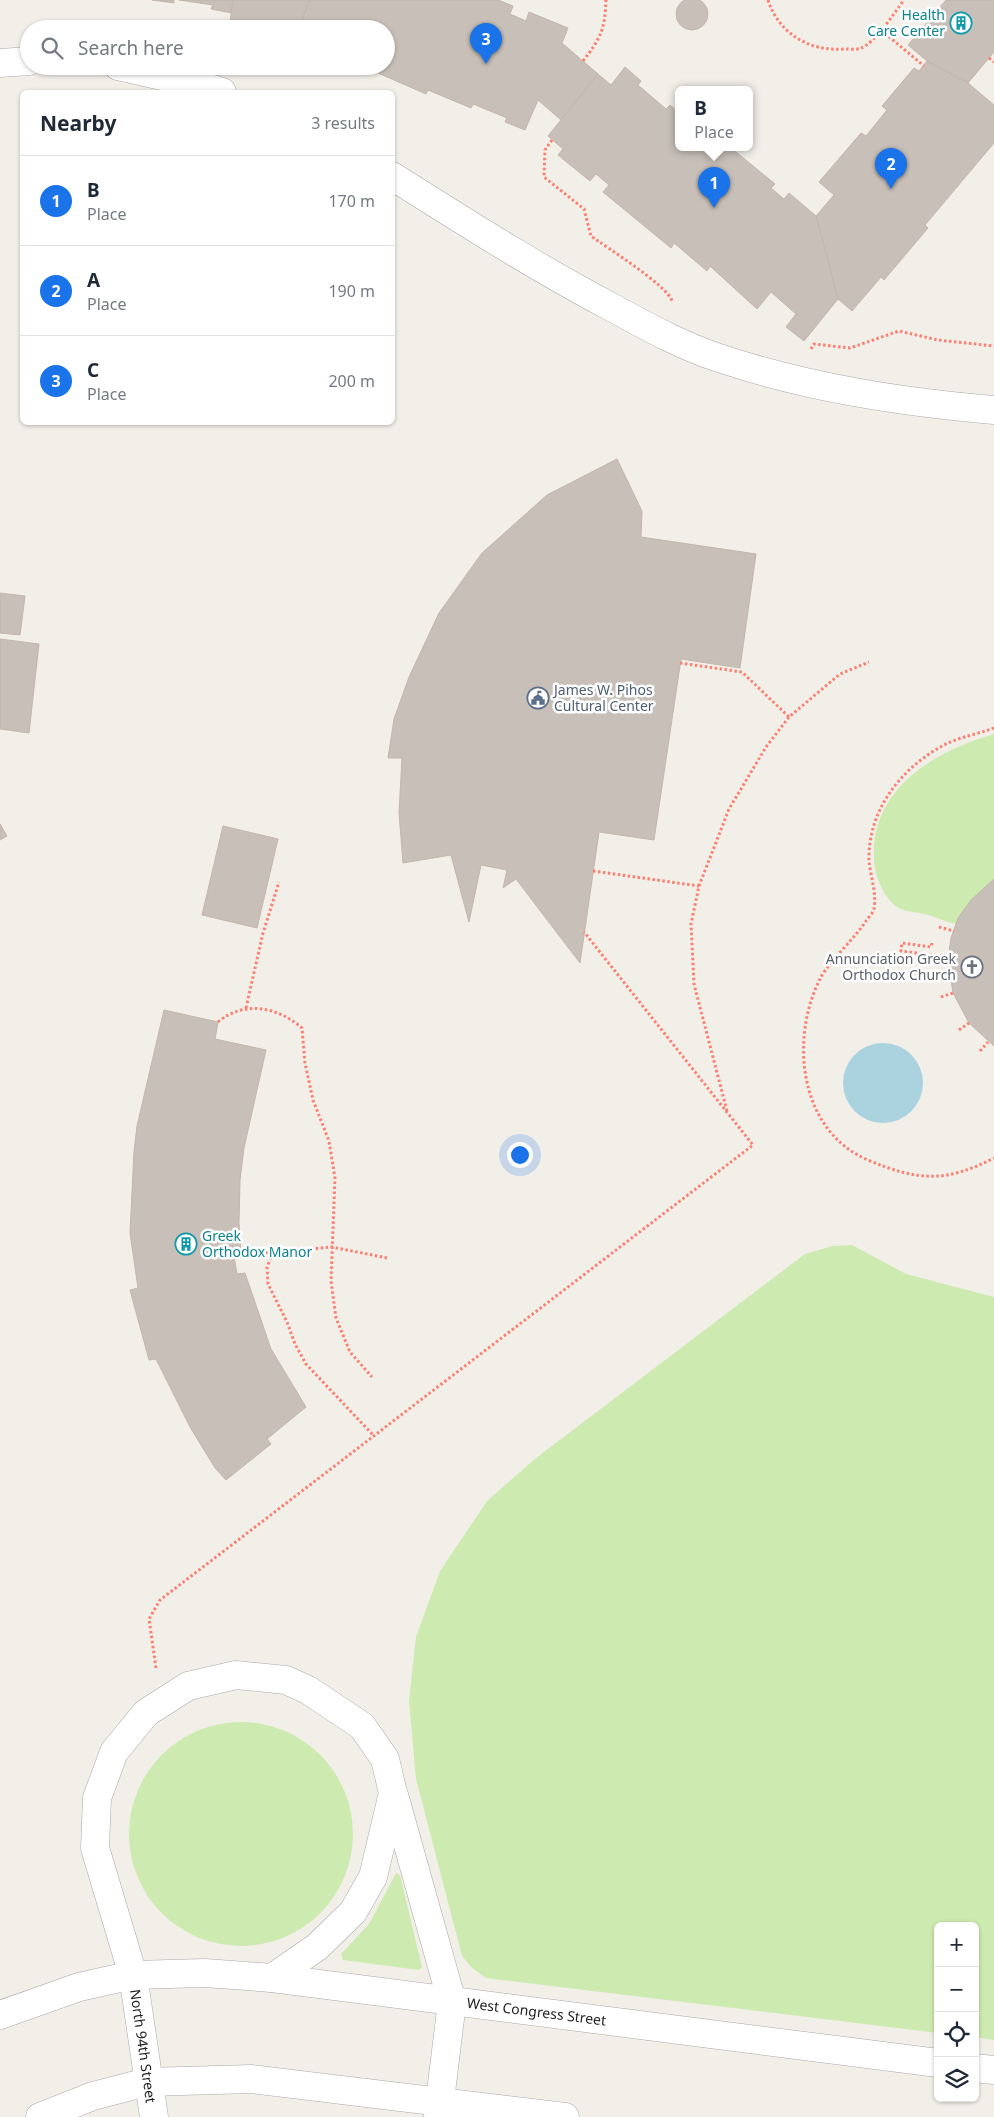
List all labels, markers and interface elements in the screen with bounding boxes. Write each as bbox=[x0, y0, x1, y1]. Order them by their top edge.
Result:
place label: Health Care Center bbox=[867, 5, 945, 40]
building icon: Health Care Center bbox=[949, 11, 973, 35]
search box bbox=[20, 20, 395, 75]
pin: 3 bbox=[470, 23, 502, 64]
icon: search bbox=[38, 34, 66, 62]
text: Search here bbox=[78, 35, 184, 61]
popup bbox=[675, 86, 753, 151]
text: B bbox=[694, 95, 707, 121]
text: Nearby bbox=[40, 109, 116, 137]
text: 3 results bbox=[311, 112, 375, 134]
text: Place bbox=[694, 121, 734, 143]
pin: 2 bbox=[875, 148, 907, 189]
pin: 1 bbox=[698, 167, 730, 208]
text: B bbox=[87, 177, 100, 203]
text: 1 bbox=[51, 190, 61, 212]
text: 170 m bbox=[328, 190, 375, 212]
text: Place bbox=[87, 203, 127, 225]
text: A bbox=[87, 267, 100, 293]
text: 2 bbox=[51, 280, 61, 302]
text: 190 m bbox=[328, 280, 375, 302]
text: Place bbox=[87, 293, 127, 315]
text: C bbox=[87, 357, 99, 383]
text: 3 bbox=[51, 370, 61, 392]
text: 200 m bbox=[328, 370, 375, 392]
text: Place bbox=[87, 383, 127, 405]
place label: James W. Pihos Cultural Center bbox=[552, 680, 654, 715]
public building icon: James W. Pihos Cultural Center bbox=[526, 686, 550, 710]
place label: Annunciation Greek Orthodox Church bbox=[826, 949, 957, 984]
church icon: Annunciation Greek Orthodox Church bbox=[960, 955, 984, 979]
your location bbox=[507, 1142, 533, 1168]
place label: Greek Orthodox Manor bbox=[202, 1226, 312, 1261]
building icon: Greek Orthodox Manor bbox=[174, 1232, 198, 1256]
map controls bbox=[934, 1922, 979, 2102]
button: + bbox=[934, 1922, 979, 1967]
button: − bbox=[934, 1967, 979, 2012]
street label: North 94th Street bbox=[126, 1988, 161, 2104]
street label: West Congress Street bbox=[466, 1993, 607, 2030]
button: locate bbox=[934, 2012, 979, 2057]
button: layers bbox=[934, 2057, 979, 2102]

